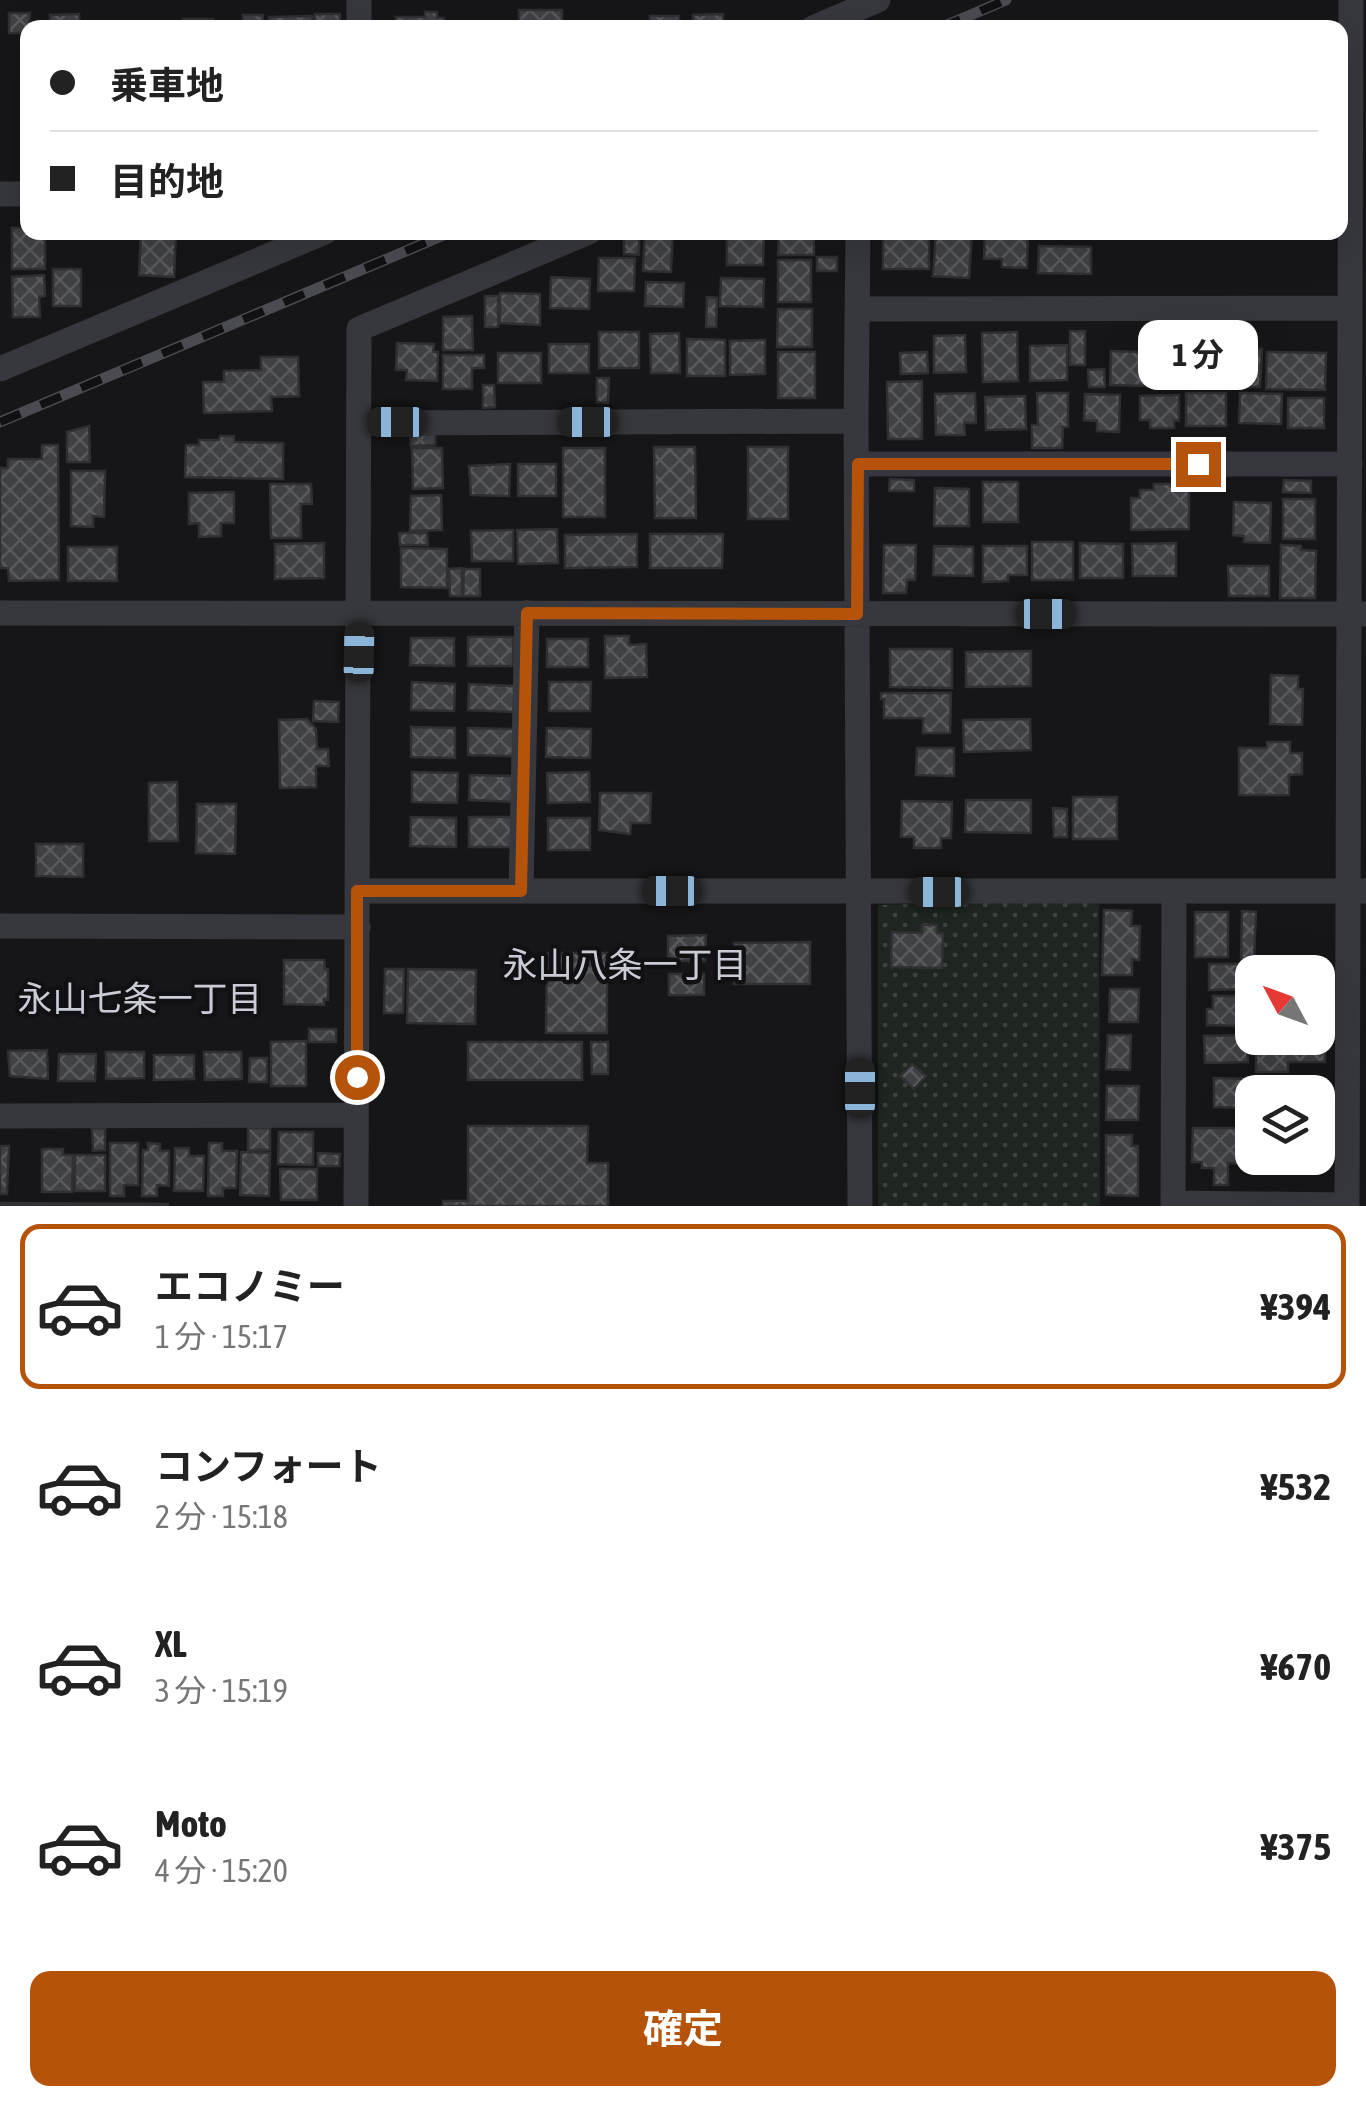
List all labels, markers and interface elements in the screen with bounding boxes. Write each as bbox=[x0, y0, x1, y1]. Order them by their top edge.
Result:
text: 乗車地 bbox=[110, 64, 224, 107]
text: 目的地 bbox=[110, 160, 224, 203]
callout: 1 分 bbox=[1138, 319, 1258, 389]
text: 1 分 bbox=[1172, 336, 1224, 373]
car bbox=[367, 407, 427, 437]
car bbox=[558, 407, 618, 437]
route end bbox=[1176, 442, 1221, 487]
car bbox=[1016, 599, 1076, 629]
car bbox=[343, 622, 375, 682]
car bbox=[642, 876, 702, 906]
car bbox=[909, 877, 969, 907]
district label: 永山八条一丁目 bbox=[502, 944, 748, 984]
north arrow bbox=[1235, 955, 1335, 1055]
map controls bbox=[1235, 955, 1335, 1175]
district label: 永山七条一丁目 bbox=[17, 978, 263, 1018]
route start bbox=[335, 1055, 380, 1100]
car bbox=[845, 1058, 875, 1118]
button: layers bbox=[1235, 1075, 1335, 1175]
icon: car bbox=[35, 1262, 125, 1352]
text: エコノミー bbox=[155, 1265, 345, 1308]
text: ¥394 bbox=[1261, 1285, 1331, 1328]
text: 1 分 · 15:17 bbox=[155, 1318, 288, 1355]
icon: car bbox=[35, 1442, 125, 1532]
text: コンフォート bbox=[155, 1445, 382, 1488]
text: ¥532 bbox=[1261, 1465, 1331, 1508]
text: 2 分 · 15:18 bbox=[155, 1498, 288, 1535]
icon: car bbox=[35, 1622, 125, 1712]
text: XL bbox=[155, 1622, 187, 1665]
text: ¥670 bbox=[1261, 1645, 1331, 1688]
text: 3 分 · 15:19 bbox=[155, 1672, 288, 1709]
icon: car bbox=[35, 1802, 125, 1892]
text: Moto bbox=[155, 1802, 227, 1845]
text: ¥375 bbox=[1261, 1825, 1331, 1868]
text: 4 分 · 15:20 bbox=[155, 1852, 288, 1889]
button: 確定 bbox=[30, 1971, 1336, 2086]

